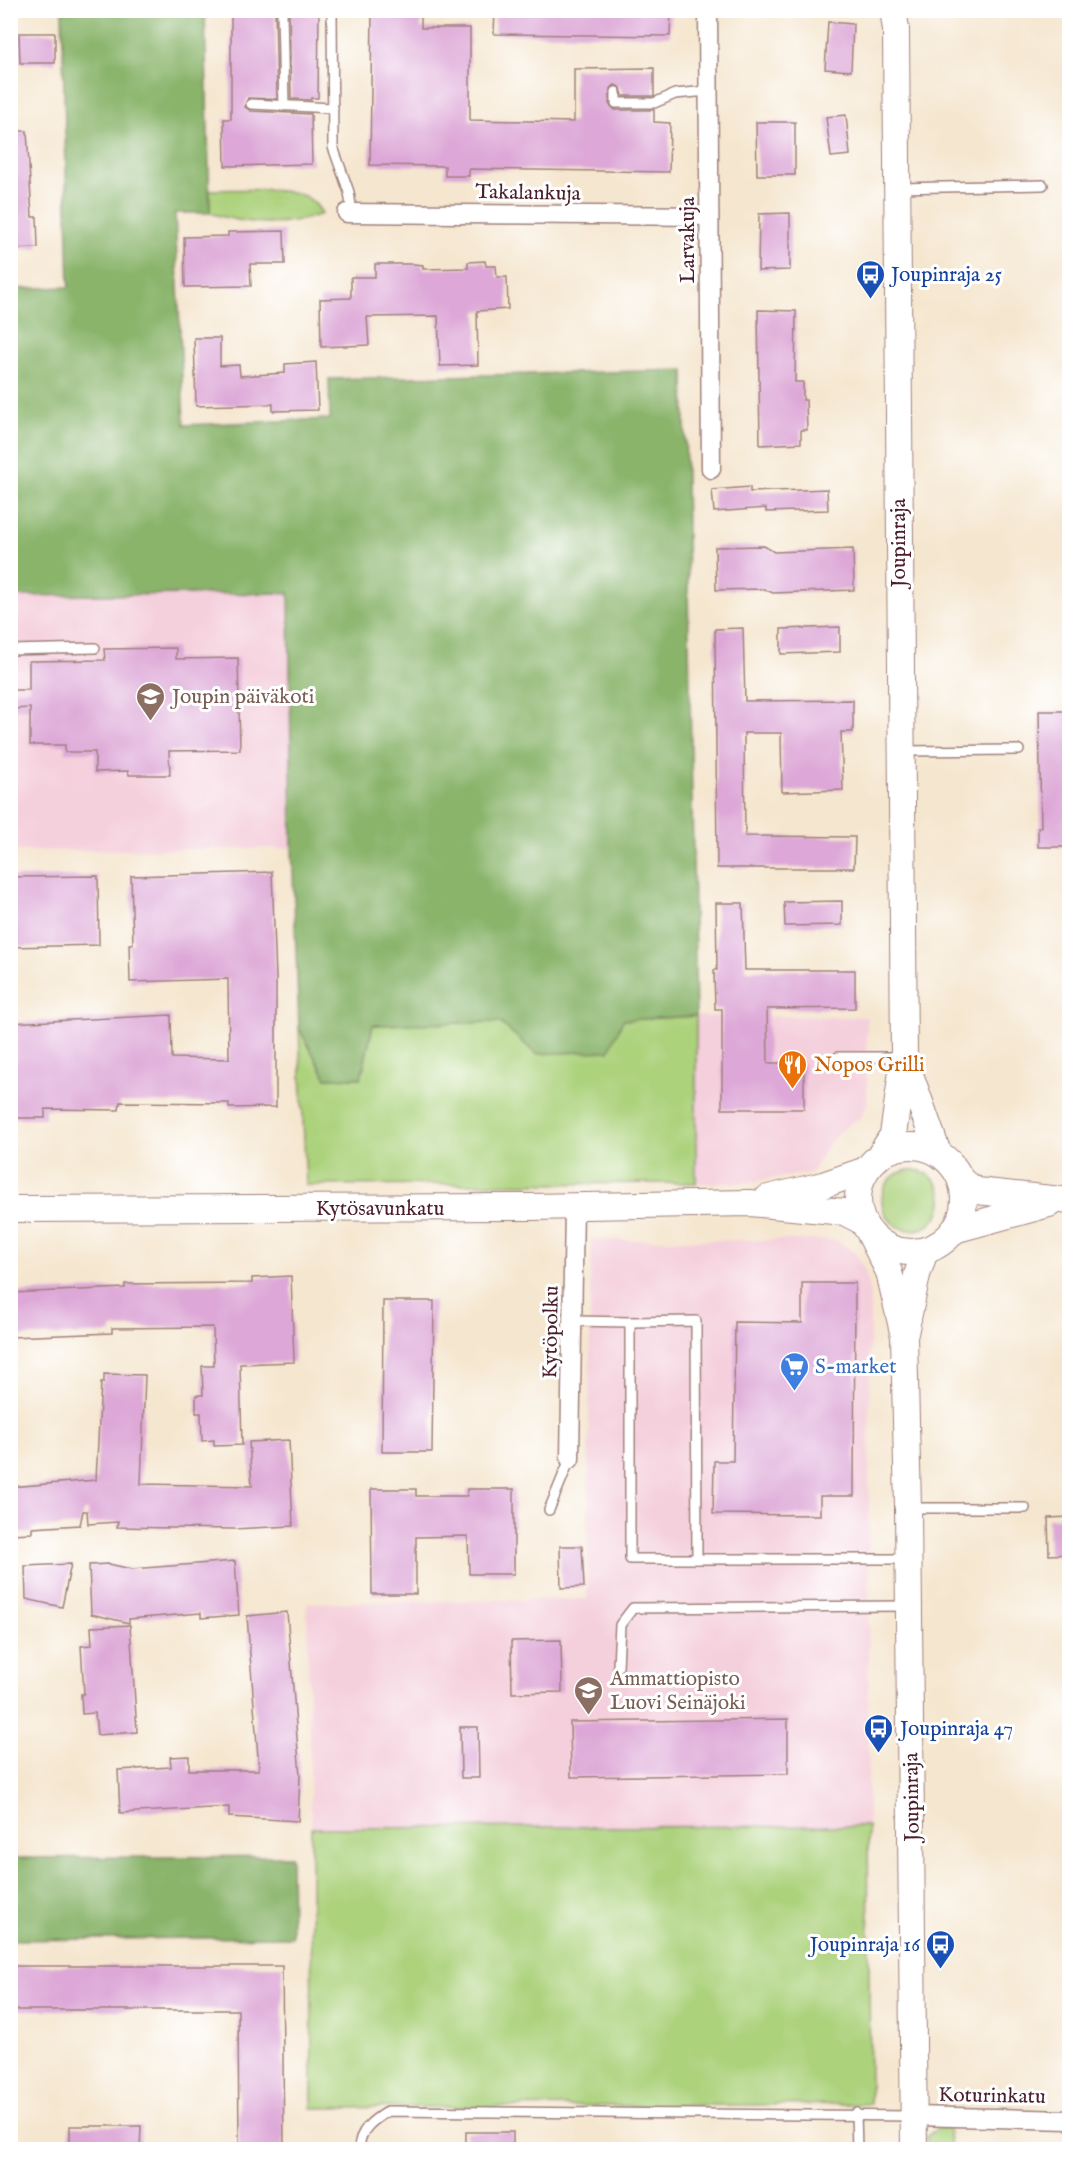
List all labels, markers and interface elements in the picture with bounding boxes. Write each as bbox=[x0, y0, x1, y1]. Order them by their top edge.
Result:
street label: Takalankuja bbox=[475, 179, 582, 208]
street label: Larvakuja bbox=[675, 196, 702, 283]
bus stop icon: Joupinraja 25 bbox=[854, 258, 886, 300]
place label: Joupinraja 25 bbox=[889, 262, 1002, 289]
street label: Joupinraja bbox=[886, 498, 913, 590]
school or university icon: Joupin päiväkoti bbox=[135, 680, 167, 722]
place label: Joupin päiväkoti bbox=[170, 684, 314, 711]
restaurant icon: Nopos Grilli bbox=[777, 1048, 809, 1090]
place label: Nopos Grilli bbox=[814, 1052, 925, 1079]
street label: Kytösavunkatu bbox=[316, 1196, 444, 1223]
street label: Kytöpolku bbox=[537, 1285, 566, 1379]
supermarket icon: S-market bbox=[778, 1350, 810, 1392]
place label: S-market bbox=[815, 1354, 896, 1381]
place label: Ammattiopisto Luovi Seinäjoki bbox=[609, 1666, 746, 1717]
school or university icon: Ammattiopisto Luovi Seinäjoki bbox=[573, 1674, 605, 1716]
bus stop icon: Joupinraja 47 bbox=[863, 1712, 895, 1754]
place label: Joupinraja 47 bbox=[898, 1716, 1013, 1743]
street label: Joupinraja bbox=[898, 1751, 927, 1844]
bus stop icon: Joupinraja 16 bbox=[925, 1928, 957, 1970]
place label: Joupinraja 16 bbox=[808, 1932, 921, 1959]
street label: Koturinkatu bbox=[938, 2082, 1046, 2111]

